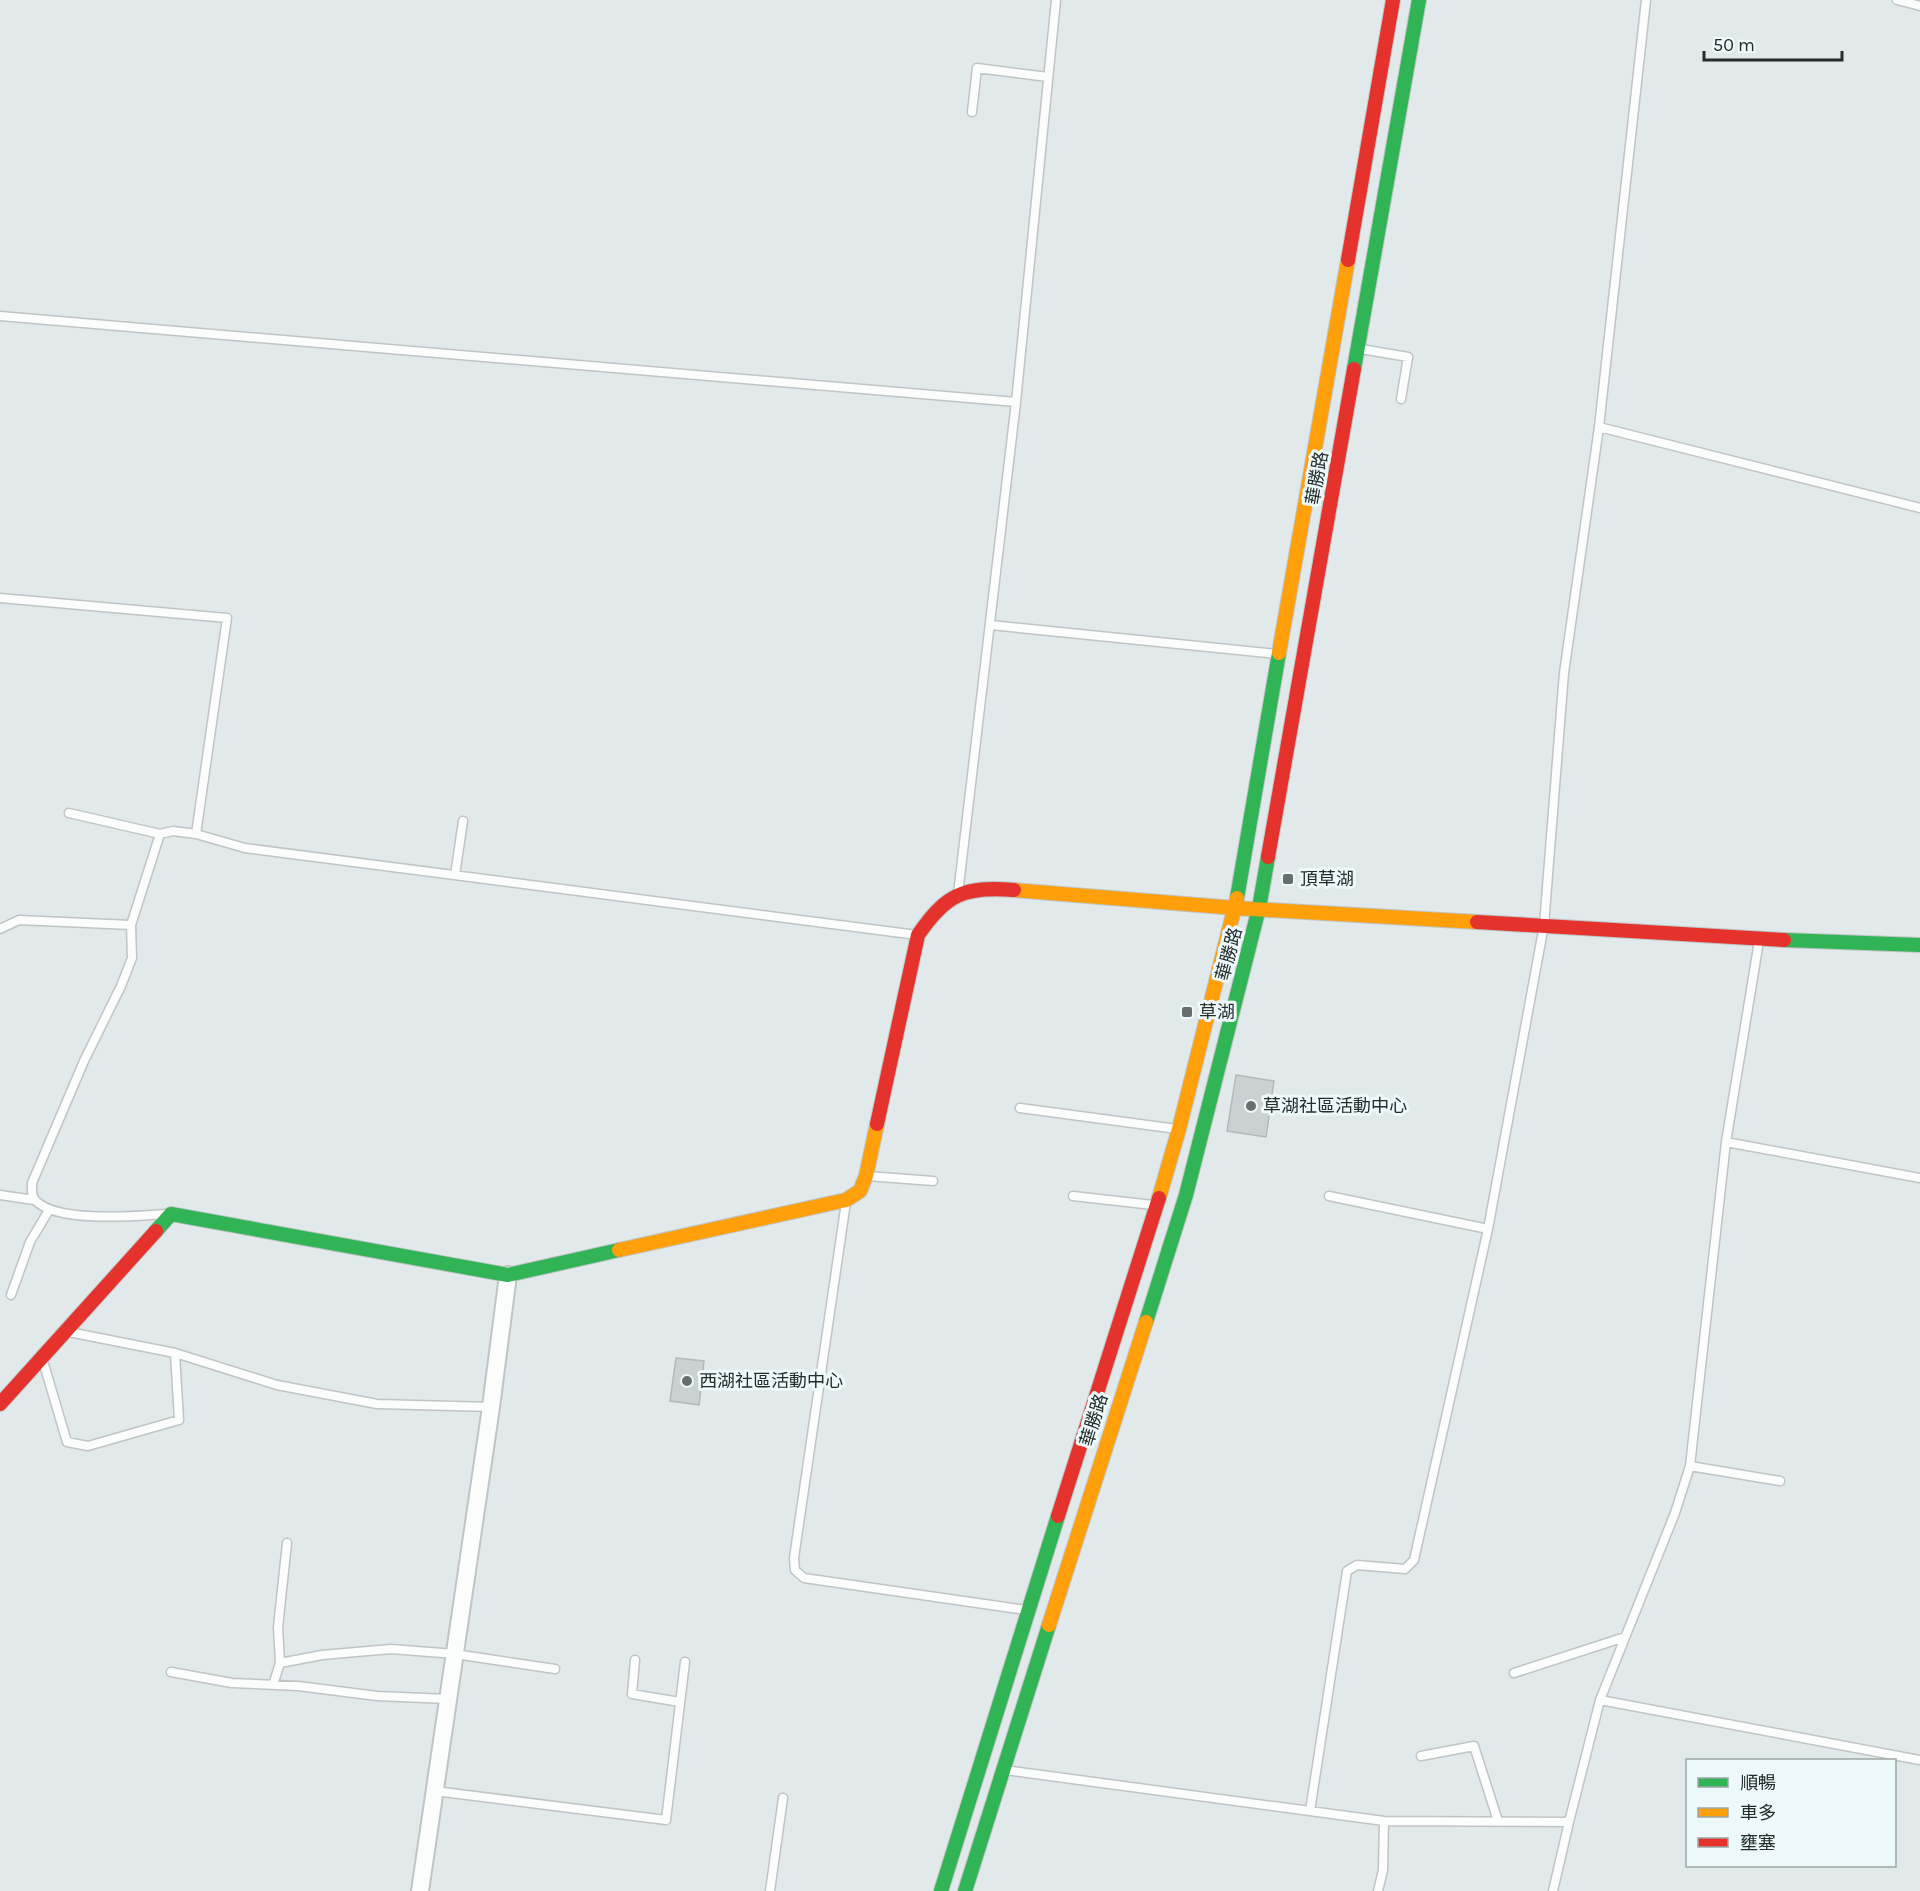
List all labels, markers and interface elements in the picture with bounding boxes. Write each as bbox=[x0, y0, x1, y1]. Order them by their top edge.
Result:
scale bar bbox=[1704, 24, 1842, 62]
text: 50 m bbox=[1713, 34, 1755, 56]
street label: 華勝路 bbox=[1301, 450, 1333, 506]
place label: 頂草湖 bbox=[1300, 868, 1354, 890]
marker: 頂草湖 bbox=[1281, 872, 1295, 886]
street label: 華勝路 bbox=[1211, 925, 1247, 983]
place label: 草湖 bbox=[1199, 1001, 1235, 1023]
marker: 草湖 bbox=[1180, 1005, 1194, 1019]
place label: 草湖社區活動中心 bbox=[1263, 1095, 1407, 1117]
marker: 草湖社區活動中心 bbox=[1244, 1099, 1258, 1113]
place label: 西湖社區活動中心 bbox=[699, 1370, 843, 1392]
marker: 西湖社區活動中心 bbox=[680, 1374, 694, 1388]
street label: 華勝路 bbox=[1076, 1391, 1112, 1449]
legend bbox=[1686, 1759, 1896, 1867]
text: 順暢 bbox=[1740, 1772, 1776, 1794]
text: 車多 bbox=[1740, 1802, 1776, 1824]
text: 壅塞 bbox=[1740, 1832, 1776, 1854]

